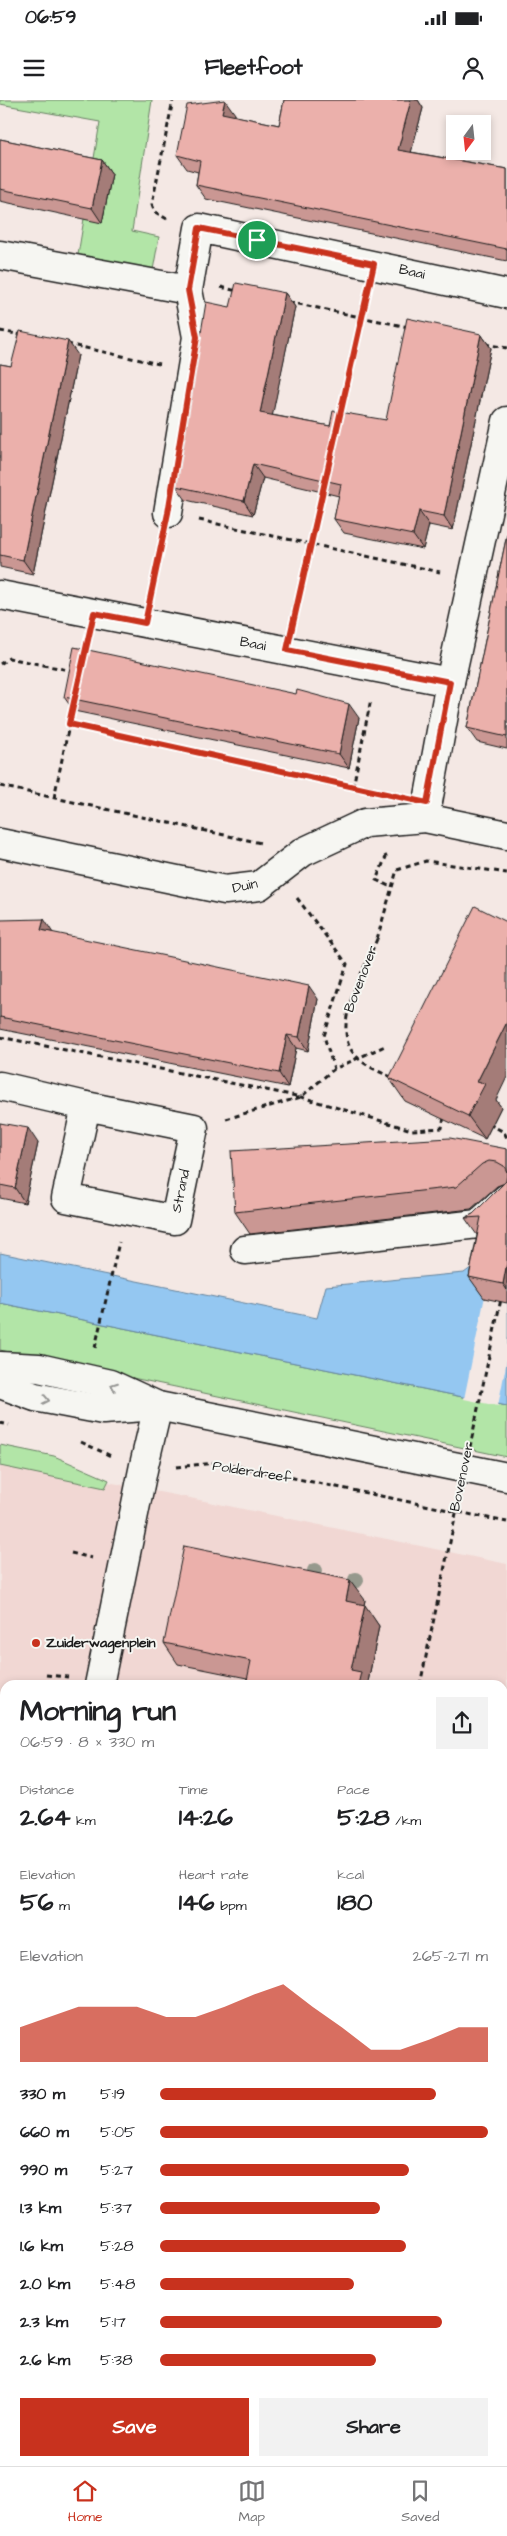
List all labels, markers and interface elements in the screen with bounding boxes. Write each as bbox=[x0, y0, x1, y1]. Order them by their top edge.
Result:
text: 06:59 bbox=[25, 4, 76, 31]
text: Fleetfoot bbox=[204, 52, 303, 83]
icon: menu bbox=[20, 54, 48, 82]
icon: person bbox=[459, 54, 487, 82]
north arrow bbox=[446, 115, 491, 160]
map controls bbox=[446, 115, 491, 160]
pin bbox=[236, 219, 278, 261]
icon: arrive bbox=[243, 226, 271, 254]
street label: Baai bbox=[397, 259, 427, 285]
street label: Baai bbox=[238, 632, 268, 656]
street label: Duin bbox=[230, 873, 260, 899]
street label: Bovenover bbox=[339, 942, 383, 1015]
street label: Strand bbox=[167, 1168, 195, 1214]
one-way arrow bbox=[110, 1382, 118, 1392]
one-way arrow bbox=[41, 1394, 50, 1404]
street label: Bovenover bbox=[445, 1440, 479, 1513]
street label: Polderdreef bbox=[211, 1456, 294, 1488]
place label: Zuiderwagenplein bbox=[46, 1633, 156, 1654]
marker: Zuiderwagenplein bbox=[30, 1637, 42, 1649]
text: Morning run bbox=[20, 1692, 176, 1731]
button: share bbox=[436, 1697, 488, 1749]
text: 06:59 · 8 × 330 m bbox=[20, 1731, 154, 1753]
text: Distance bbox=[20, 1780, 74, 1800]
text: Time bbox=[179, 1780, 208, 1800]
text: Pace bbox=[337, 1780, 370, 1800]
text: 2.64 bbox=[20, 1800, 71, 1835]
text: 14:26 bbox=[179, 1800, 233, 1835]
text: 5:28 bbox=[337, 1800, 390, 1835]
text: km bbox=[71, 1811, 96, 1831]
text: /km bbox=[390, 1811, 421, 1831]
text: Elevation bbox=[20, 1865, 75, 1885]
text: Heart rate bbox=[179, 1865, 249, 1885]
text: kcal bbox=[337, 1865, 364, 1885]
text: 56 bbox=[20, 1885, 53, 1920]
text: 146 bbox=[179, 1885, 215, 1920]
text: 180 bbox=[337, 1885, 373, 1920]
text: m bbox=[53, 1896, 70, 1916]
text: bpm bbox=[215, 1896, 247, 1916]
text: Elevation bbox=[20, 1945, 83, 1967]
text: 265–271 m bbox=[413, 1945, 488, 1967]
text: 330 m bbox=[20, 2083, 65, 2105]
text: 5:19 bbox=[100, 2083, 125, 2105]
text: 660 m bbox=[20, 2121, 69, 2143]
text: 5:05 bbox=[100, 2121, 135, 2143]
text: 990 m bbox=[20, 2159, 67, 2181]
text: 5:27 bbox=[100, 2159, 133, 2181]
text: 1.3 km bbox=[20, 2197, 61, 2219]
text: 5:37 bbox=[100, 2197, 132, 2219]
text: 1.6 km bbox=[20, 2235, 63, 2257]
text: 5:28 bbox=[100, 2235, 134, 2257]
text: 2.0 km bbox=[20, 2273, 70, 2295]
text: 5:48 bbox=[100, 2273, 135, 2295]
text: 2.3 km bbox=[20, 2311, 68, 2333]
text: 5:17 bbox=[100, 2311, 126, 2333]
text: 2.6 km bbox=[20, 2349, 70, 2371]
text: 5:38 bbox=[100, 2349, 133, 2371]
button: Save bbox=[20, 2398, 249, 2456]
button: Share bbox=[259, 2398, 488, 2456]
tab: Home bbox=[68, 2477, 103, 2527]
tab: Map bbox=[238, 2477, 266, 2527]
tab: Saved bbox=[401, 2477, 439, 2527]

